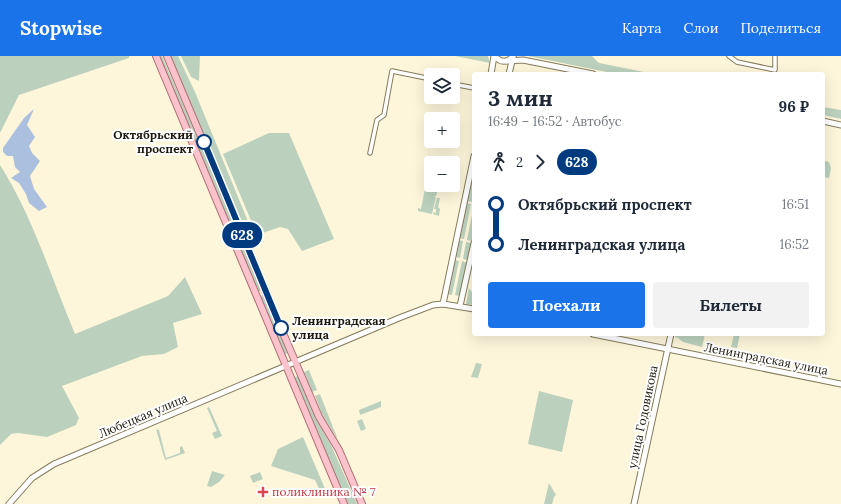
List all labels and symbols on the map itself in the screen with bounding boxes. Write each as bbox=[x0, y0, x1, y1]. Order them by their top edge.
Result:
place label: Октябрьский проспект bbox=[113, 127, 194, 156]
marker: Октябрьский проспект bbox=[196, 134, 212, 150]
line badge: 628 bbox=[219, 222, 265, 248]
place label: Ленинградская улица bbox=[292, 313, 386, 342]
marker: Ленинградская улица bbox=[273, 320, 289, 336]
street label: Ленинградская улица bbox=[703, 339, 829, 378]
street label: улица Годовикова bbox=[624, 364, 661, 470]
street label: Любецкая улица bbox=[96, 390, 190, 441]
place label: поликлиника № 7 bbox=[272, 484, 376, 499]
marker: поликлиника № 7 bbox=[257, 486, 269, 498]

